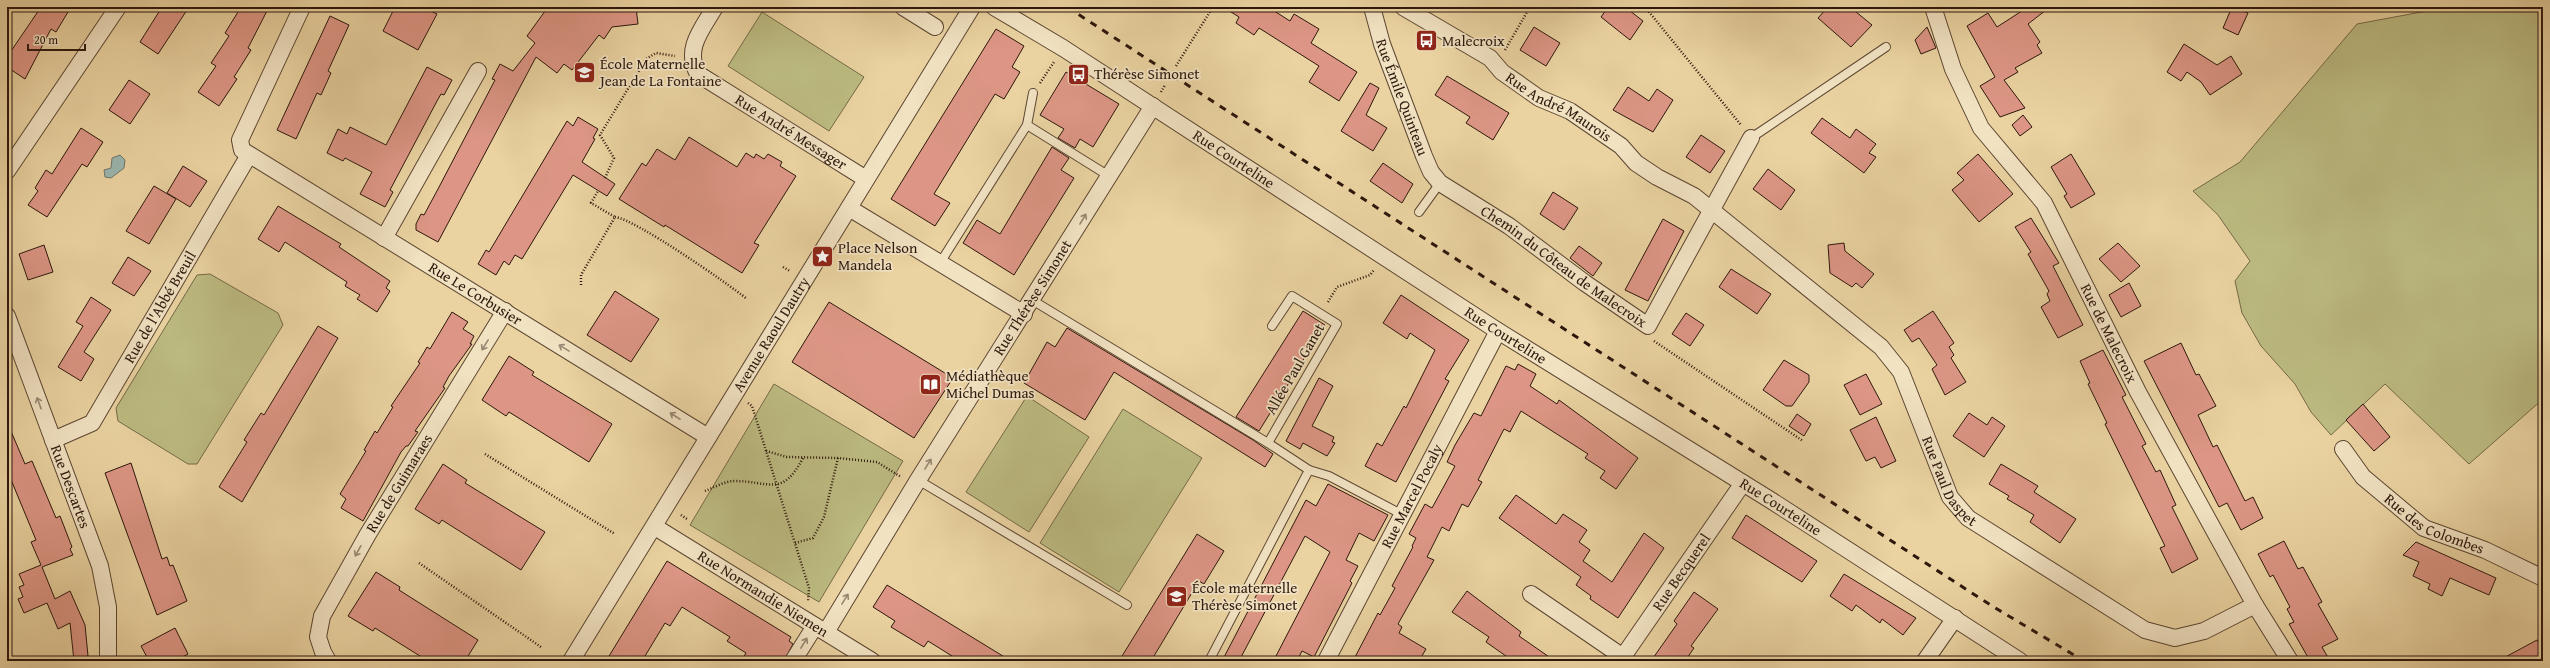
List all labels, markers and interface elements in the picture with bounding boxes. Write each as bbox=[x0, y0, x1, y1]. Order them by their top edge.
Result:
scale bar bbox=[28, 26, 85, 52]
bus stop icon: Malecroix bbox=[1413, 28, 1439, 54]
place label: Malecroix bbox=[1442, 30, 1505, 51]
text: 20 m bbox=[34, 31, 58, 48]
street label: Rue Émile Quinteau bbox=[1371, 36, 1434, 159]
place label: École Maternelle Jean de La Fontaine bbox=[598, 53, 722, 91]
school or university icon: École Maternelle Jean de La Fontaine bbox=[572, 60, 598, 86]
bus stop icon: Thérèse Simonet bbox=[1066, 61, 1092, 87]
place label: Thérèse Simonet bbox=[1094, 63, 1200, 84]
street label: Rue André Maurois bbox=[1502, 67, 1616, 147]
street label: Rue André Messager bbox=[731, 89, 851, 175]
street label: Rue Courteline bbox=[1189, 124, 1279, 193]
street label: Chemin du Côteau de Malecroix bbox=[1477, 200, 1652, 332]
one-way arrow bbox=[1079, 213, 1087, 225]
street label: Rue Thérèse Simonet bbox=[988, 235, 1077, 359]
place label: Place Nelson Mandela bbox=[838, 237, 918, 275]
place icon: Place Nelson Mandela bbox=[809, 244, 835, 270]
street label: Rue de l'Abbé Breuil bbox=[118, 247, 201, 367]
street label: Rue Le Corbusier bbox=[425, 257, 526, 330]
street label: Avenue Raoul Dautry bbox=[727, 272, 814, 396]
street label: Rue de Malecroix bbox=[2076, 280, 2143, 387]
street label: Rue Courteline bbox=[1461, 301, 1551, 369]
street label: Allée Paul Ganet bbox=[1260, 319, 1330, 418]
one-way arrow bbox=[480, 339, 488, 351]
one-way arrow bbox=[559, 344, 570, 352]
place label: Médiathèque Michel Dumas bbox=[946, 365, 1034, 403]
library icon: Médiathèque Michel Dumas bbox=[918, 372, 944, 398]
one-way arrow bbox=[35, 397, 42, 410]
one-way arrow bbox=[670, 412, 681, 420]
street label: Rue de Guimaraes bbox=[360, 430, 437, 536]
street label: Rue Paul Daspet bbox=[1917, 433, 1982, 531]
street label: Rue Marcel Pocaly bbox=[1376, 440, 1448, 552]
street label: Rue Descartes bbox=[46, 442, 96, 531]
one-way arrow bbox=[925, 458, 933, 470]
street label: Rue Courteline bbox=[1736, 472, 1826, 540]
street label: Rue des Colombes bbox=[2380, 488, 2487, 559]
street label: Rue Becquerel bbox=[1647, 529, 1715, 615]
one-way arrow bbox=[354, 545, 362, 557]
street label: Rue Normandie Niemen bbox=[694, 545, 833, 642]
place label: École maternelle Thérèse Simonet bbox=[1192, 577, 1298, 615]
school or university icon: École maternelle Thérèse Simonet bbox=[1163, 584, 1189, 610]
one-way arrow bbox=[841, 593, 850, 604]
one-way arrow bbox=[800, 638, 809, 649]

